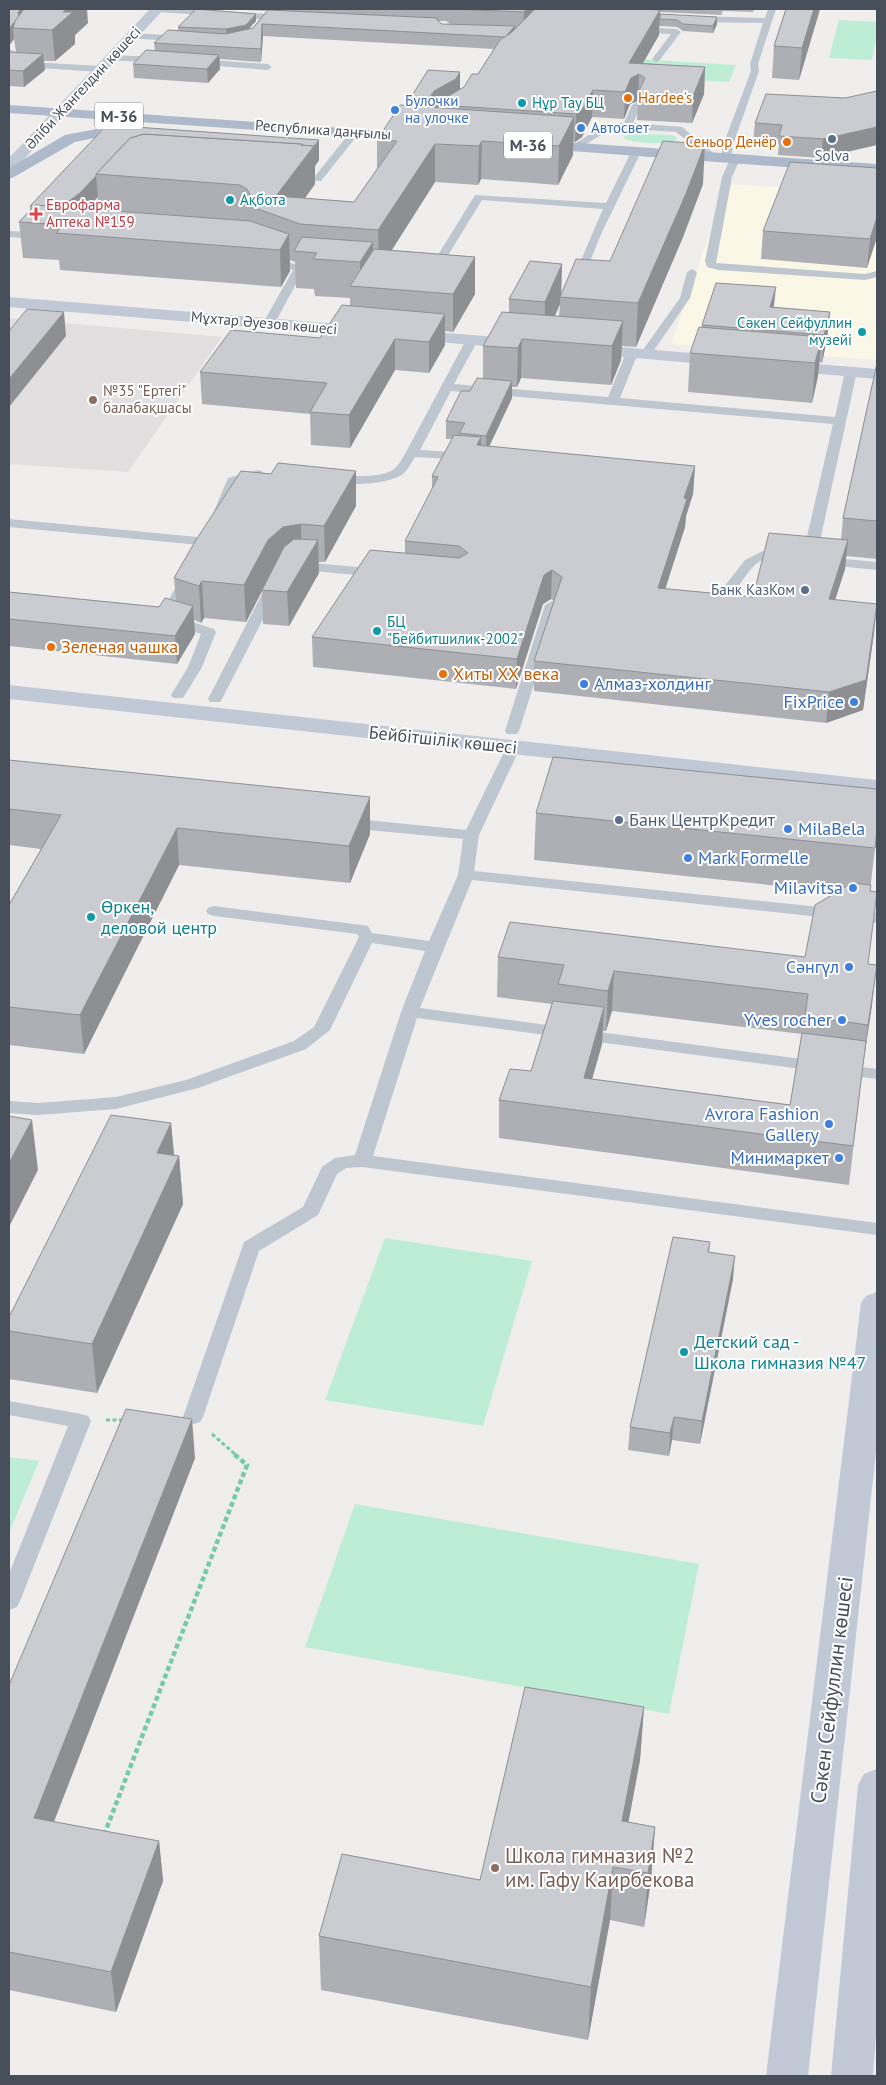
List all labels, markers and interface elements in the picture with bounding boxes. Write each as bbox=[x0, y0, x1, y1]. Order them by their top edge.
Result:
street label: Әліби Жангелдин көшесі bbox=[21, 22, 145, 153]
place label: Hardee's bbox=[638, 88, 692, 107]
place label: Булочки на улочке bbox=[405, 91, 469, 127]
marker: Hardee's bbox=[622, 92, 634, 104]
place label: Нұр Тау БЦ bbox=[532, 93, 604, 112]
marker: Нұр Тау БЦ bbox=[516, 97, 528, 109]
road number: M-36 bbox=[95, 102, 143, 130]
marker: Булочки на улочке bbox=[389, 104, 401, 116]
street label: Республика даңғылы bbox=[254, 115, 392, 144]
place label: Автосвет bbox=[591, 118, 649, 137]
marker: Автосвет bbox=[575, 122, 587, 134]
road number: M-36 bbox=[504, 132, 552, 158]
place label: Сеньор Денёр bbox=[686, 132, 777, 151]
marker: Solva bbox=[826, 133, 838, 145]
marker: Сеньор Денёр bbox=[781, 136, 793, 148]
place label: Solva bbox=[814, 146, 850, 165]
place label: Ақбота bbox=[240, 190, 286, 209]
marker: Ақбота bbox=[224, 194, 236, 206]
place label: Еврофарма Аптека №159 bbox=[46, 195, 135, 231]
marker: Еврофарма Аптека №159 bbox=[30, 208, 42, 220]
street label: Мұхтар Әуезов көшесі bbox=[190, 307, 338, 338]
place label: Сәкен Сейфуллин музейі bbox=[737, 313, 852, 349]
marker: Сәкен Сейфуллин музейі bbox=[856, 326, 868, 338]
place label: №35 "Ертегі" балабақшасы bbox=[103, 381, 192, 417]
marker: №35 "Ертегі" балабақшасы bbox=[87, 394, 99, 406]
place label: Банк КазКом bbox=[711, 580, 795, 599]
marker: Банк КазКом bbox=[799, 584, 811, 596]
place label: БЦ "Бейбитшилик-2002" bbox=[387, 612, 523, 648]
marker: БЦ "Бейбитшилик-2002" bbox=[371, 625, 383, 637]
place label: Зеленая чашка bbox=[61, 635, 178, 658]
marker: Зеленая чашка bbox=[45, 641, 57, 653]
place label: Хиты ХХ века bbox=[453, 662, 559, 685]
marker: Хиты ХХ века bbox=[437, 668, 449, 680]
place label: Алмаз-холдинг bbox=[594, 672, 711, 695]
marker: Алмаз-холдинг bbox=[578, 678, 590, 690]
place label: FixPrice bbox=[783, 690, 844, 713]
marker: FixPrice bbox=[848, 696, 860, 708]
street label: Бейбітшілік көшесі bbox=[368, 720, 518, 759]
place label: Банк ЦентрКредит bbox=[629, 808, 776, 831]
marker: Банк ЦентрКредит bbox=[613, 814, 625, 826]
place label: MilaBela bbox=[798, 817, 865, 840]
marker: MilaBela bbox=[782, 823, 794, 835]
place label: Mark Formelle bbox=[698, 846, 809, 869]
marker: Mark Formelle bbox=[682, 852, 694, 864]
place label: Milavitsa bbox=[774, 876, 843, 899]
marker: Milavitsa bbox=[847, 882, 859, 894]
place label: Өркен, деловой центр bbox=[101, 895, 217, 939]
marker: Өркен, деловой центр bbox=[85, 911, 97, 923]
place label: Сәнгүл bbox=[786, 955, 839, 978]
marker: Сәнгүл bbox=[843, 961, 855, 973]
place label: Yves rocher bbox=[744, 1008, 832, 1031]
marker: Yves rocher bbox=[836, 1014, 848, 1026]
place label: Avrora Fashion Gallery bbox=[705, 1102, 820, 1146]
marker: Avrora Fashion Gallery bbox=[823, 1118, 835, 1130]
place label: Минимаркет bbox=[730, 1146, 830, 1169]
marker: Минимаркет bbox=[833, 1152, 845, 1164]
place label: Детский сад - Школа гимназия №47 bbox=[694, 1330, 866, 1374]
marker: Детский сад - Школа гимназия №47 bbox=[678, 1346, 690, 1358]
street label: Сәкен Сейфуллин көшесі bbox=[804, 1575, 859, 1805]
place label: Школа гимназия №2 им. Гафу Каирбекова bbox=[505, 1842, 695, 1893]
marker: Школа гимназия №2 им. Гафу Каирбекова bbox=[489, 1862, 501, 1874]

